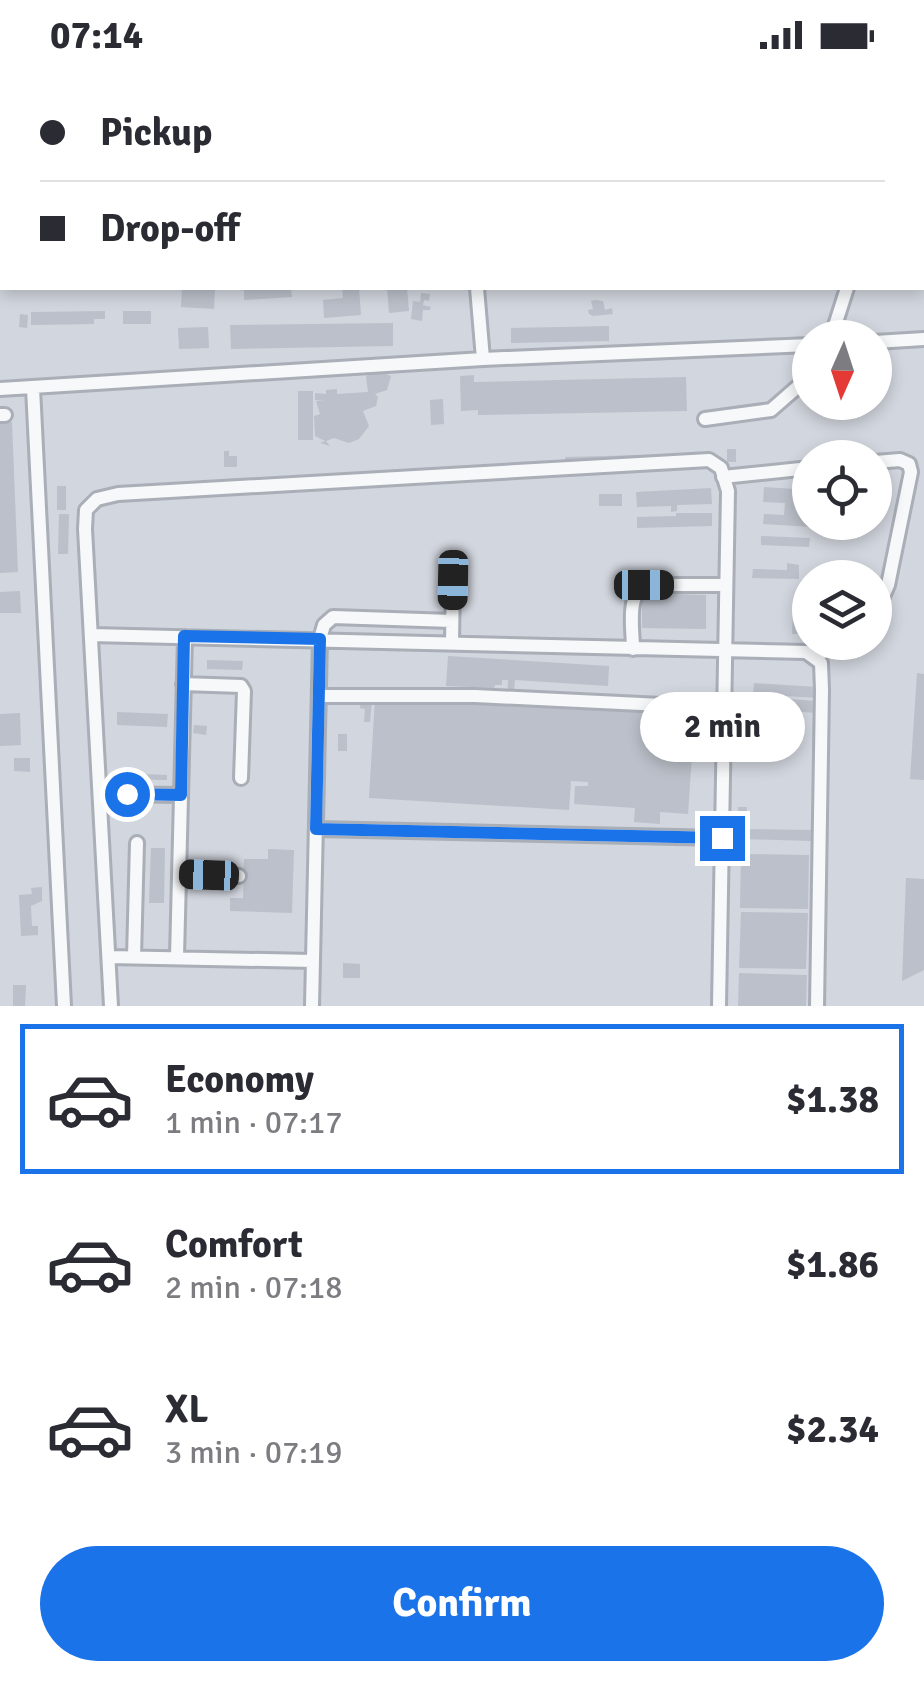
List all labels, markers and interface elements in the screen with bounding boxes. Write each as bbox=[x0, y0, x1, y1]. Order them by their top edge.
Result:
text: 07:14 bbox=[50, 12, 143, 59]
text: Pickup bbox=[100, 109, 212, 156]
text: Drop-off bbox=[100, 205, 240, 252]
north arrow bbox=[792, 320, 892, 420]
map controls bbox=[792, 320, 892, 660]
button: locate bbox=[792, 440, 892, 540]
car bbox=[437, 550, 469, 610]
button: layers bbox=[792, 560, 892, 660]
car bbox=[614, 570, 674, 600]
callout: 2 min bbox=[640, 693, 804, 763]
text: 2 min bbox=[684, 707, 761, 746]
route start bbox=[105, 772, 150, 817]
route end bbox=[700, 816, 745, 861]
car bbox=[178, 859, 240, 891]
icon: car bbox=[45, 1054, 135, 1144]
text: Economy bbox=[165, 1056, 314, 1103]
text: $1.38 bbox=[786, 1076, 879, 1123]
text: 1 min · 07:17 bbox=[165, 1103, 343, 1142]
icon: car bbox=[45, 1219, 135, 1309]
text: Comfort bbox=[165, 1221, 303, 1268]
text: $1.86 bbox=[786, 1241, 879, 1288]
text: 2 min · 07:18 bbox=[165, 1268, 343, 1307]
icon: car bbox=[45, 1384, 135, 1474]
text: XL bbox=[165, 1386, 208, 1433]
text: $2.34 bbox=[786, 1406, 879, 1453]
text: 3 min · 07:19 bbox=[165, 1433, 343, 1472]
button: Confirm bbox=[40, 1546, 884, 1661]

